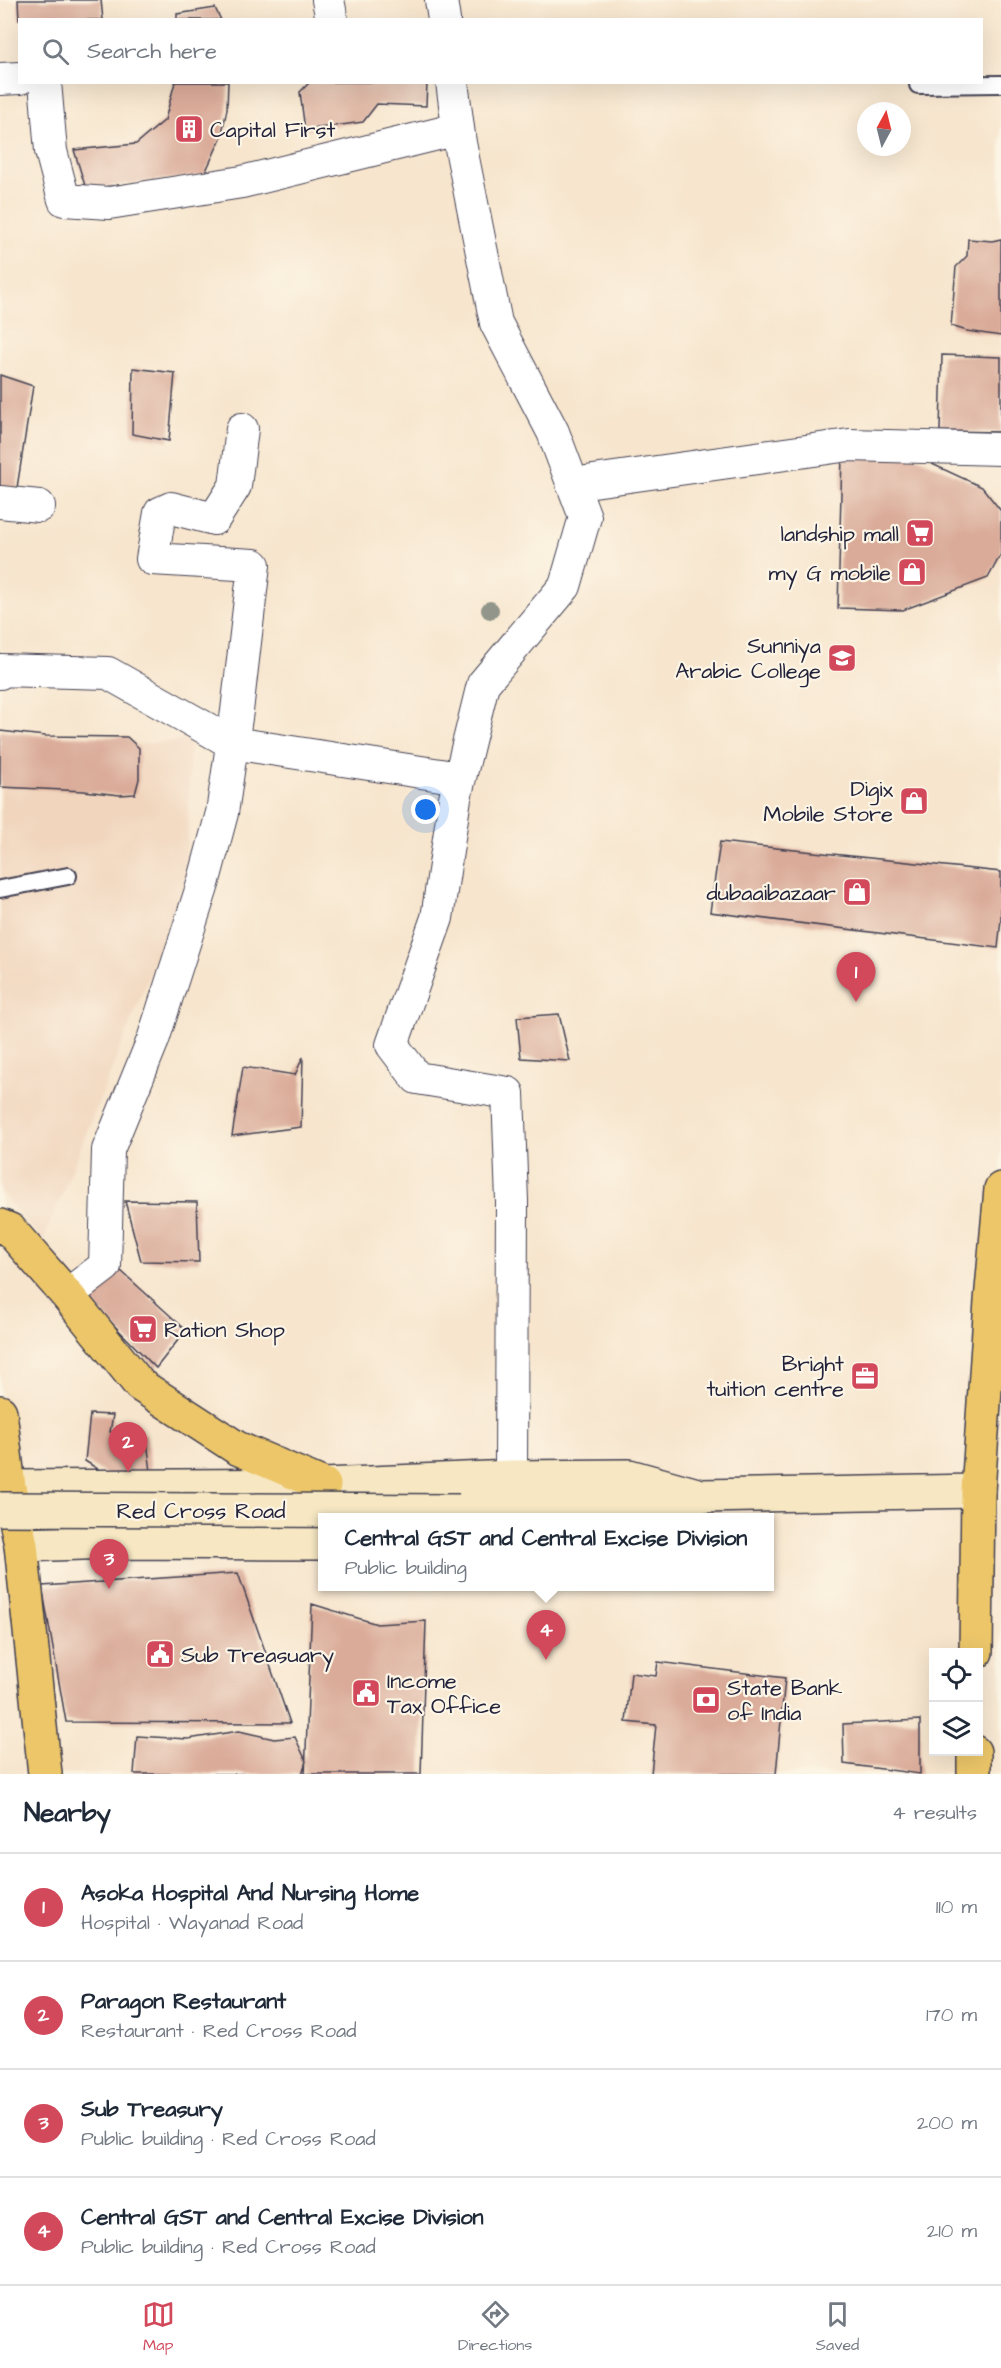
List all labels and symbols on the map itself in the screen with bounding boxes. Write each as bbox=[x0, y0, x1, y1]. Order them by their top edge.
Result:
north arrow bbox=[857, 102, 911, 156]
building icon: Capital First bbox=[173, 113, 205, 145]
place label: Capital First bbox=[210, 115, 335, 146]
supermarket icon: landship mall bbox=[904, 517, 936, 549]
place label: landship mall bbox=[781, 519, 899, 550]
shop icon: my G mobile bbox=[896, 556, 928, 588]
place label: my G mobile bbox=[768, 558, 891, 590]
place label: Sunniya Arabic College bbox=[675, 631, 821, 688]
school or university icon: Sunniya Arabic College bbox=[826, 642, 858, 674]
place label: Digix Mobile Store bbox=[763, 774, 894, 830]
shop icon: Digix Mobile Store bbox=[898, 785, 930, 817]
your location bbox=[411, 795, 440, 824]
shop icon: dubaaibazaar bbox=[841, 876, 873, 908]
place label: dubaaibazaar bbox=[707, 878, 836, 909]
pin: 1 bbox=[836, 952, 876, 1002]
supermarket icon: Ration Shop bbox=[127, 1313, 159, 1345]
place label: Ration Shop bbox=[164, 1315, 285, 1346]
place label: Bright tuition centre bbox=[706, 1349, 844, 1405]
office icon: Bright tuition centre bbox=[849, 1360, 881, 1392]
pin: 2 bbox=[108, 1422, 148, 1472]
street label: Red Cross Road bbox=[116, 1496, 286, 1527]
pin: 3 bbox=[90, 1540, 128, 1589]
pin: 4 bbox=[526, 1610, 566, 1660]
public building icon: Sub Treasuary bbox=[144, 1638, 176, 1670]
place label: Sub Treasuary bbox=[181, 1640, 334, 1672]
place label: Income Tax Office bbox=[387, 1666, 501, 1722]
place label: State Bank of India bbox=[727, 1673, 843, 1729]
public building icon: Income Tax Office bbox=[350, 1677, 382, 1709]
bank icon: State Bank of India bbox=[690, 1684, 722, 1716]

